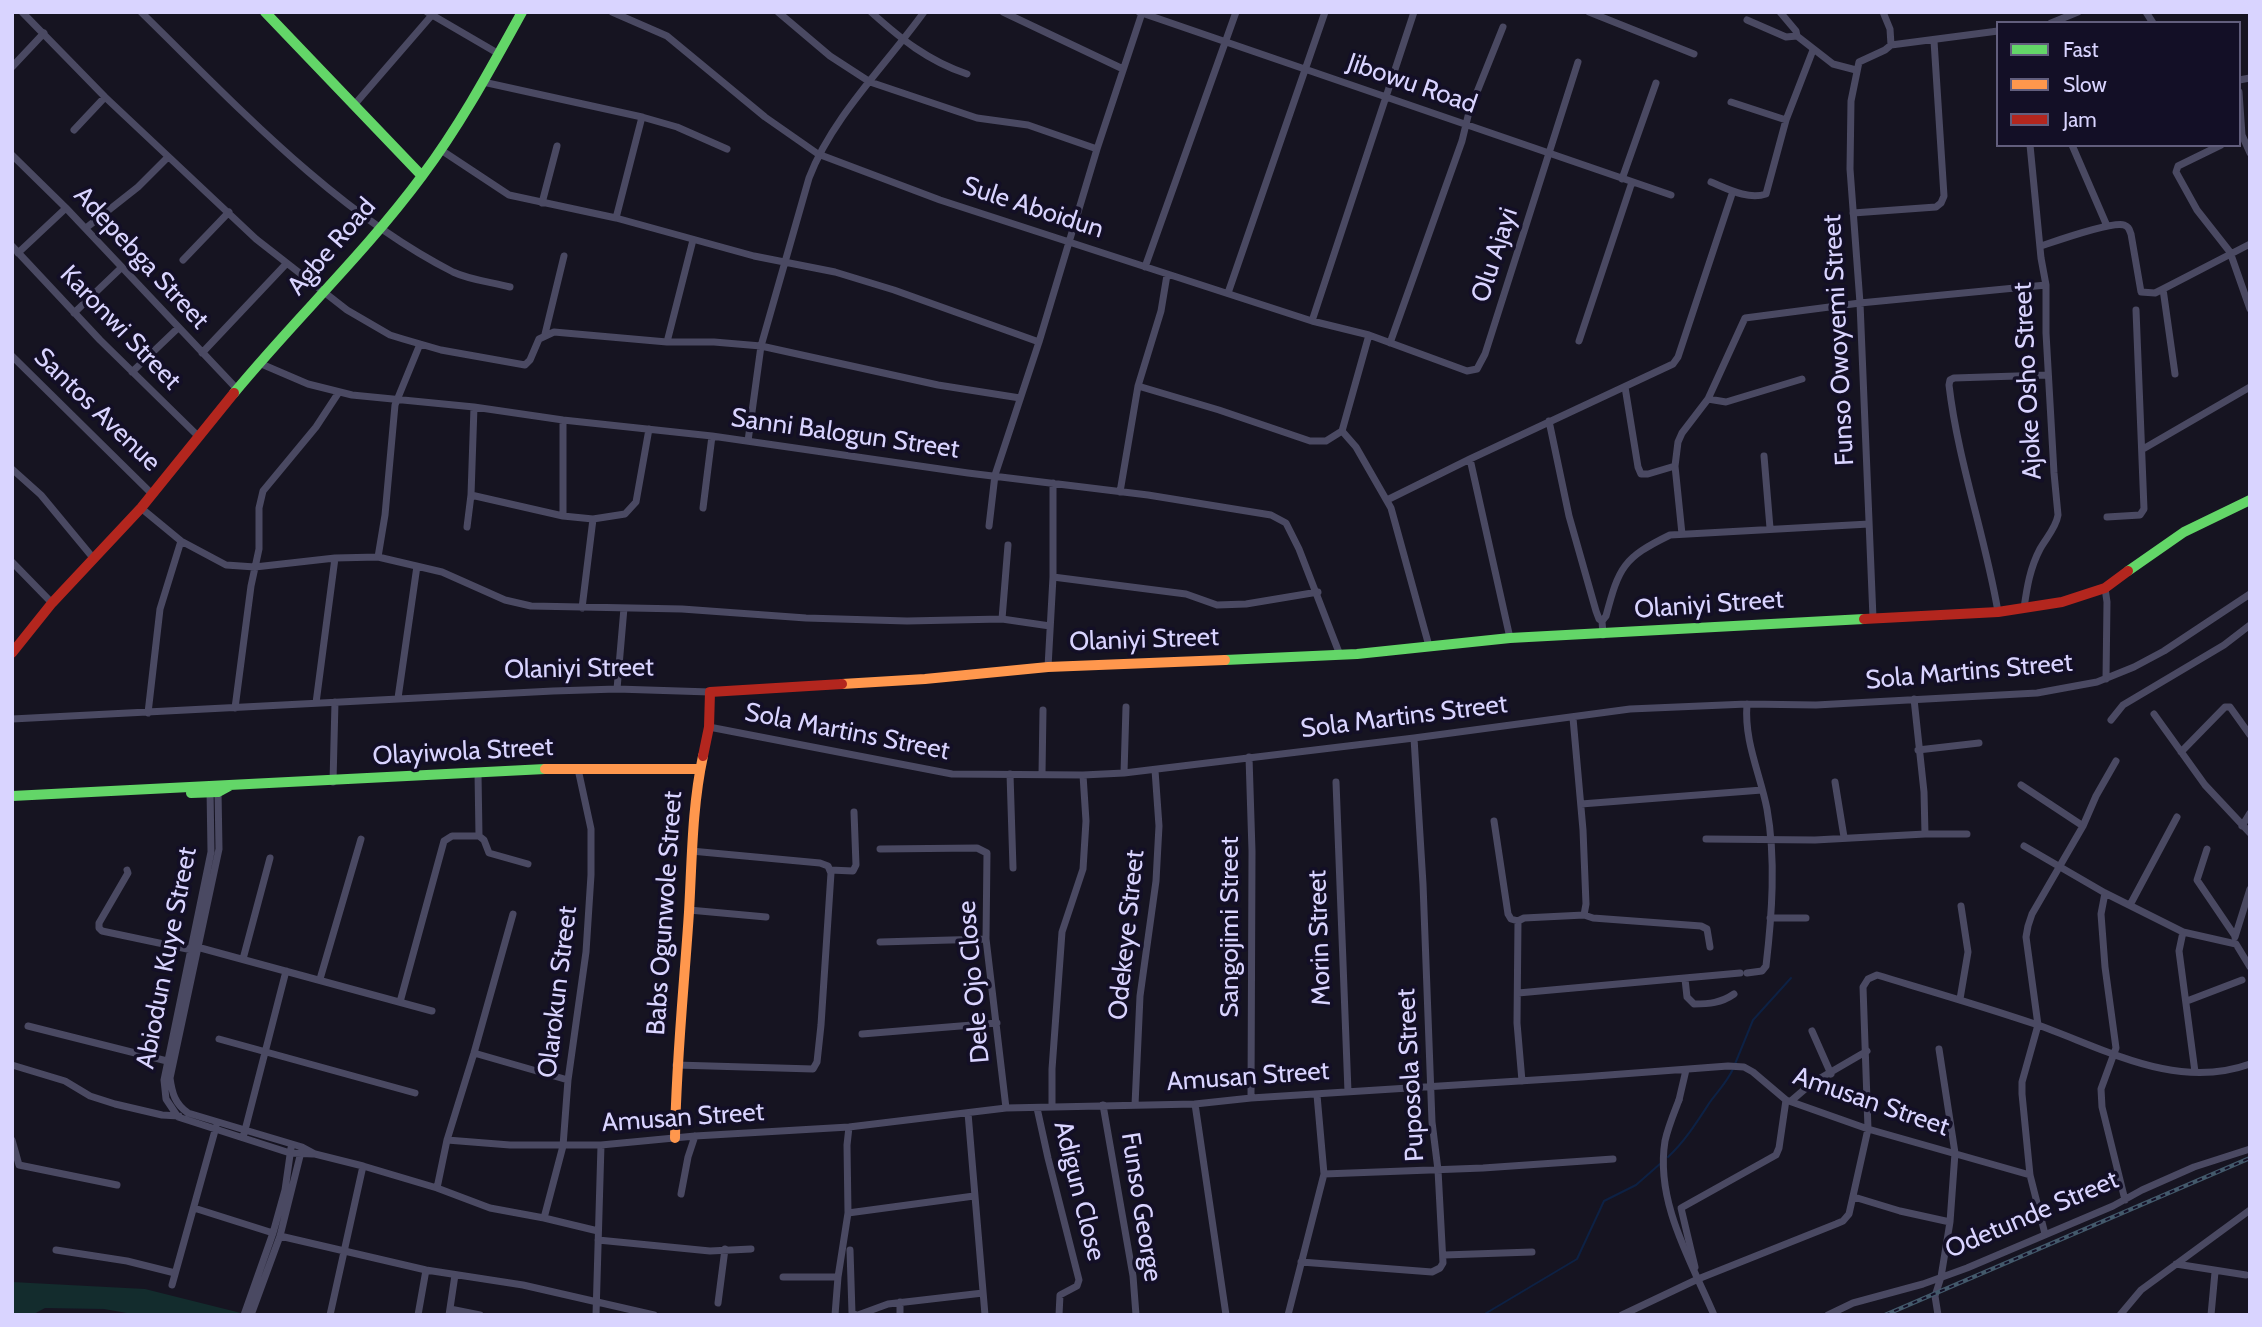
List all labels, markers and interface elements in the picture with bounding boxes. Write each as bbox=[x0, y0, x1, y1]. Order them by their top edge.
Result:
legend bbox=[1996, 21, 2241, 147]
text: Fast bbox=[2063, 37, 2099, 62]
street label: Jibowu Road bbox=[1343, 47, 1481, 121]
text: Slow bbox=[2063, 72, 2107, 97]
text: Jam bbox=[2063, 107, 2097, 132]
street label: Sule Aboidun bbox=[958, 171, 1108, 245]
street label: Adepebga Street bbox=[67, 180, 215, 336]
street label: Agbe Road bbox=[281, 192, 383, 302]
street label: Olu Ajayi bbox=[1465, 204, 1525, 306]
street label: Funso Owoyemi Street bbox=[1817, 214, 1861, 466]
street label: Karonwi Street bbox=[53, 259, 187, 397]
street label: Ajoke Osho Street bbox=[2007, 281, 2049, 481]
street label: Santos Avenue bbox=[27, 342, 167, 478]
street label: Sanni Balogun Street bbox=[729, 403, 961, 465]
street label: Olaniyi Street bbox=[1633, 584, 1785, 626]
street label: Olaniyi Street bbox=[1069, 622, 1219, 658]
street label: Sola Martins Street bbox=[1864, 647, 2074, 697]
street label: Olaniyi Street bbox=[504, 652, 654, 686]
street label: Sola Martins Street bbox=[1299, 689, 1509, 745]
street label: Sola Martins Street bbox=[742, 697, 952, 767]
street label: Olayiwola Street bbox=[372, 732, 554, 772]
street label: Babs Ogunwole Street bbox=[641, 790, 689, 1036]
street label: Sangojimi Street bbox=[1214, 836, 1246, 1018]
street label: Abiodun Kuye Street bbox=[130, 844, 204, 1072]
street label: Odekeye Street bbox=[1103, 848, 1151, 1022]
street label: Morin Street bbox=[1302, 869, 1338, 1007]
street label: Dele Ojo Close bbox=[951, 899, 997, 1065]
street label: Olarokun Street bbox=[532, 904, 584, 1080]
street label: Puposola Street bbox=[1391, 988, 1431, 1162]
street label: Amusan Street bbox=[1166, 1056, 1330, 1098]
street label: Amusan Street bbox=[1789, 1061, 1953, 1143]
street label: Amusan Street bbox=[601, 1097, 765, 1139]
street label: Adigun Close bbox=[1047, 1118, 1111, 1264]
street label: Funso George bbox=[1114, 1130, 1168, 1284]
street label: Odetunde Street bbox=[1941, 1165, 2123, 1265]

